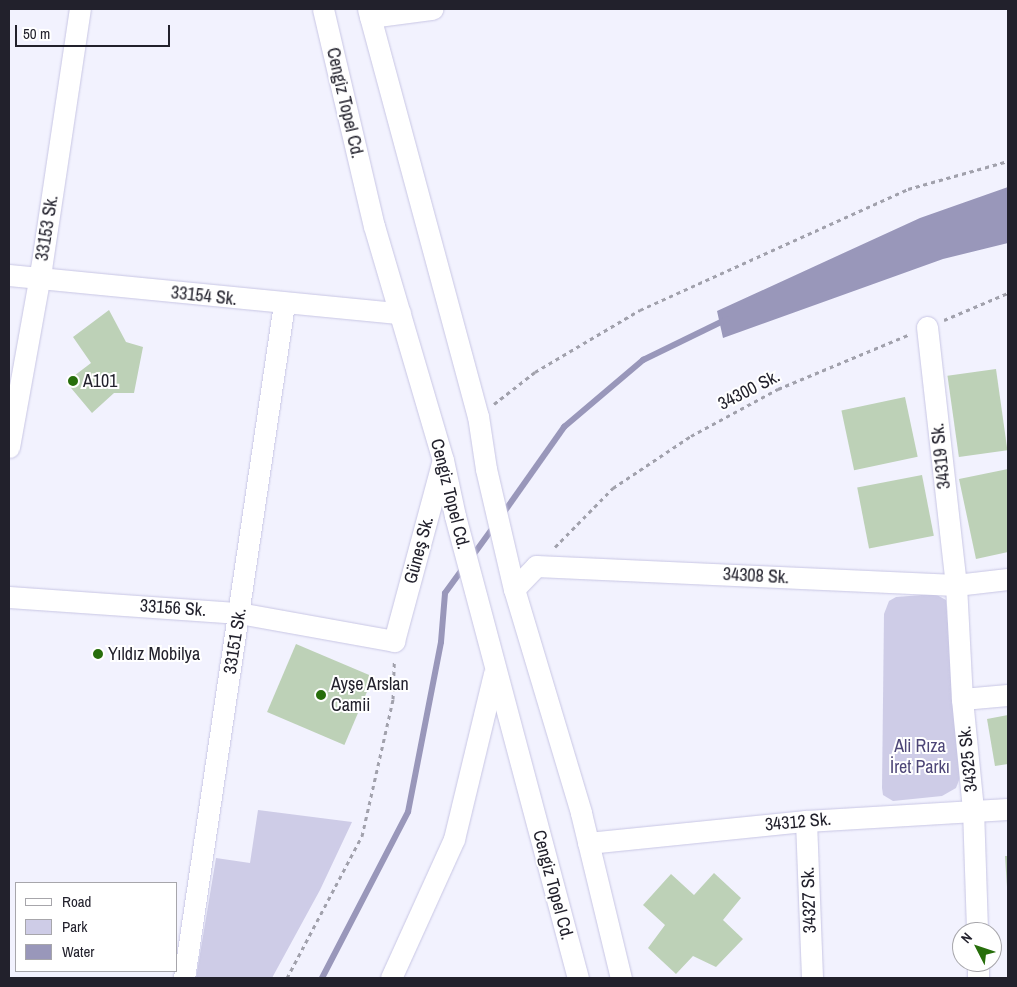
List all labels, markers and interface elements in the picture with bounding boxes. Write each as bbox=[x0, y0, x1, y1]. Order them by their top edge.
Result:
scale bar bbox=[18, 15, 172, 47]
text: 50 m bbox=[23, 23, 50, 44]
street label: Cengiz Topel Cd. bbox=[322, 45, 368, 161]
street label: 33153 Sk. bbox=[31, 193, 63, 263]
street label: 33154 Sk. bbox=[170, 282, 238, 310]
street label: 34300 Sk. bbox=[714, 365, 784, 415]
place label: A101 bbox=[83, 370, 117, 392]
marker: A101 bbox=[67, 375, 79, 387]
street label: 34319 Sk. bbox=[927, 422, 955, 490]
street label: Cengiz Topel Cd. bbox=[426, 436, 474, 552]
street label: Güneş Sk. bbox=[400, 514, 438, 586]
street label: 34308 Sk. bbox=[722, 563, 790, 589]
street label: 33156 Sk. bbox=[139, 595, 207, 621]
street label: 33151 Sk. bbox=[219, 606, 251, 676]
place label: Yıldız Mobilya bbox=[108, 643, 200, 665]
marker: Yıldız Mobilya bbox=[92, 648, 104, 660]
place label: Ayşe Arslan Camii bbox=[331, 674, 409, 716]
marker: Ayşe Arslan Camii bbox=[315, 689, 327, 701]
street label: 34325 Sk. bbox=[954, 725, 982, 793]
park label: Ali Rıza İret Parkı bbox=[890, 736, 950, 779]
street label: 34312 Sk. bbox=[764, 808, 832, 836]
street label: Cengiz Topel Cd. bbox=[528, 828, 578, 942]
street label: 34327 Sk. bbox=[797, 866, 821, 934]
legend bbox=[15, 882, 178, 972]
text: Road bbox=[62, 891, 91, 912]
text: Park bbox=[62, 916, 87, 937]
north arrow bbox=[952, 922, 1002, 972]
text: N bbox=[957, 929, 976, 947]
text: Water bbox=[62, 941, 94, 962]

